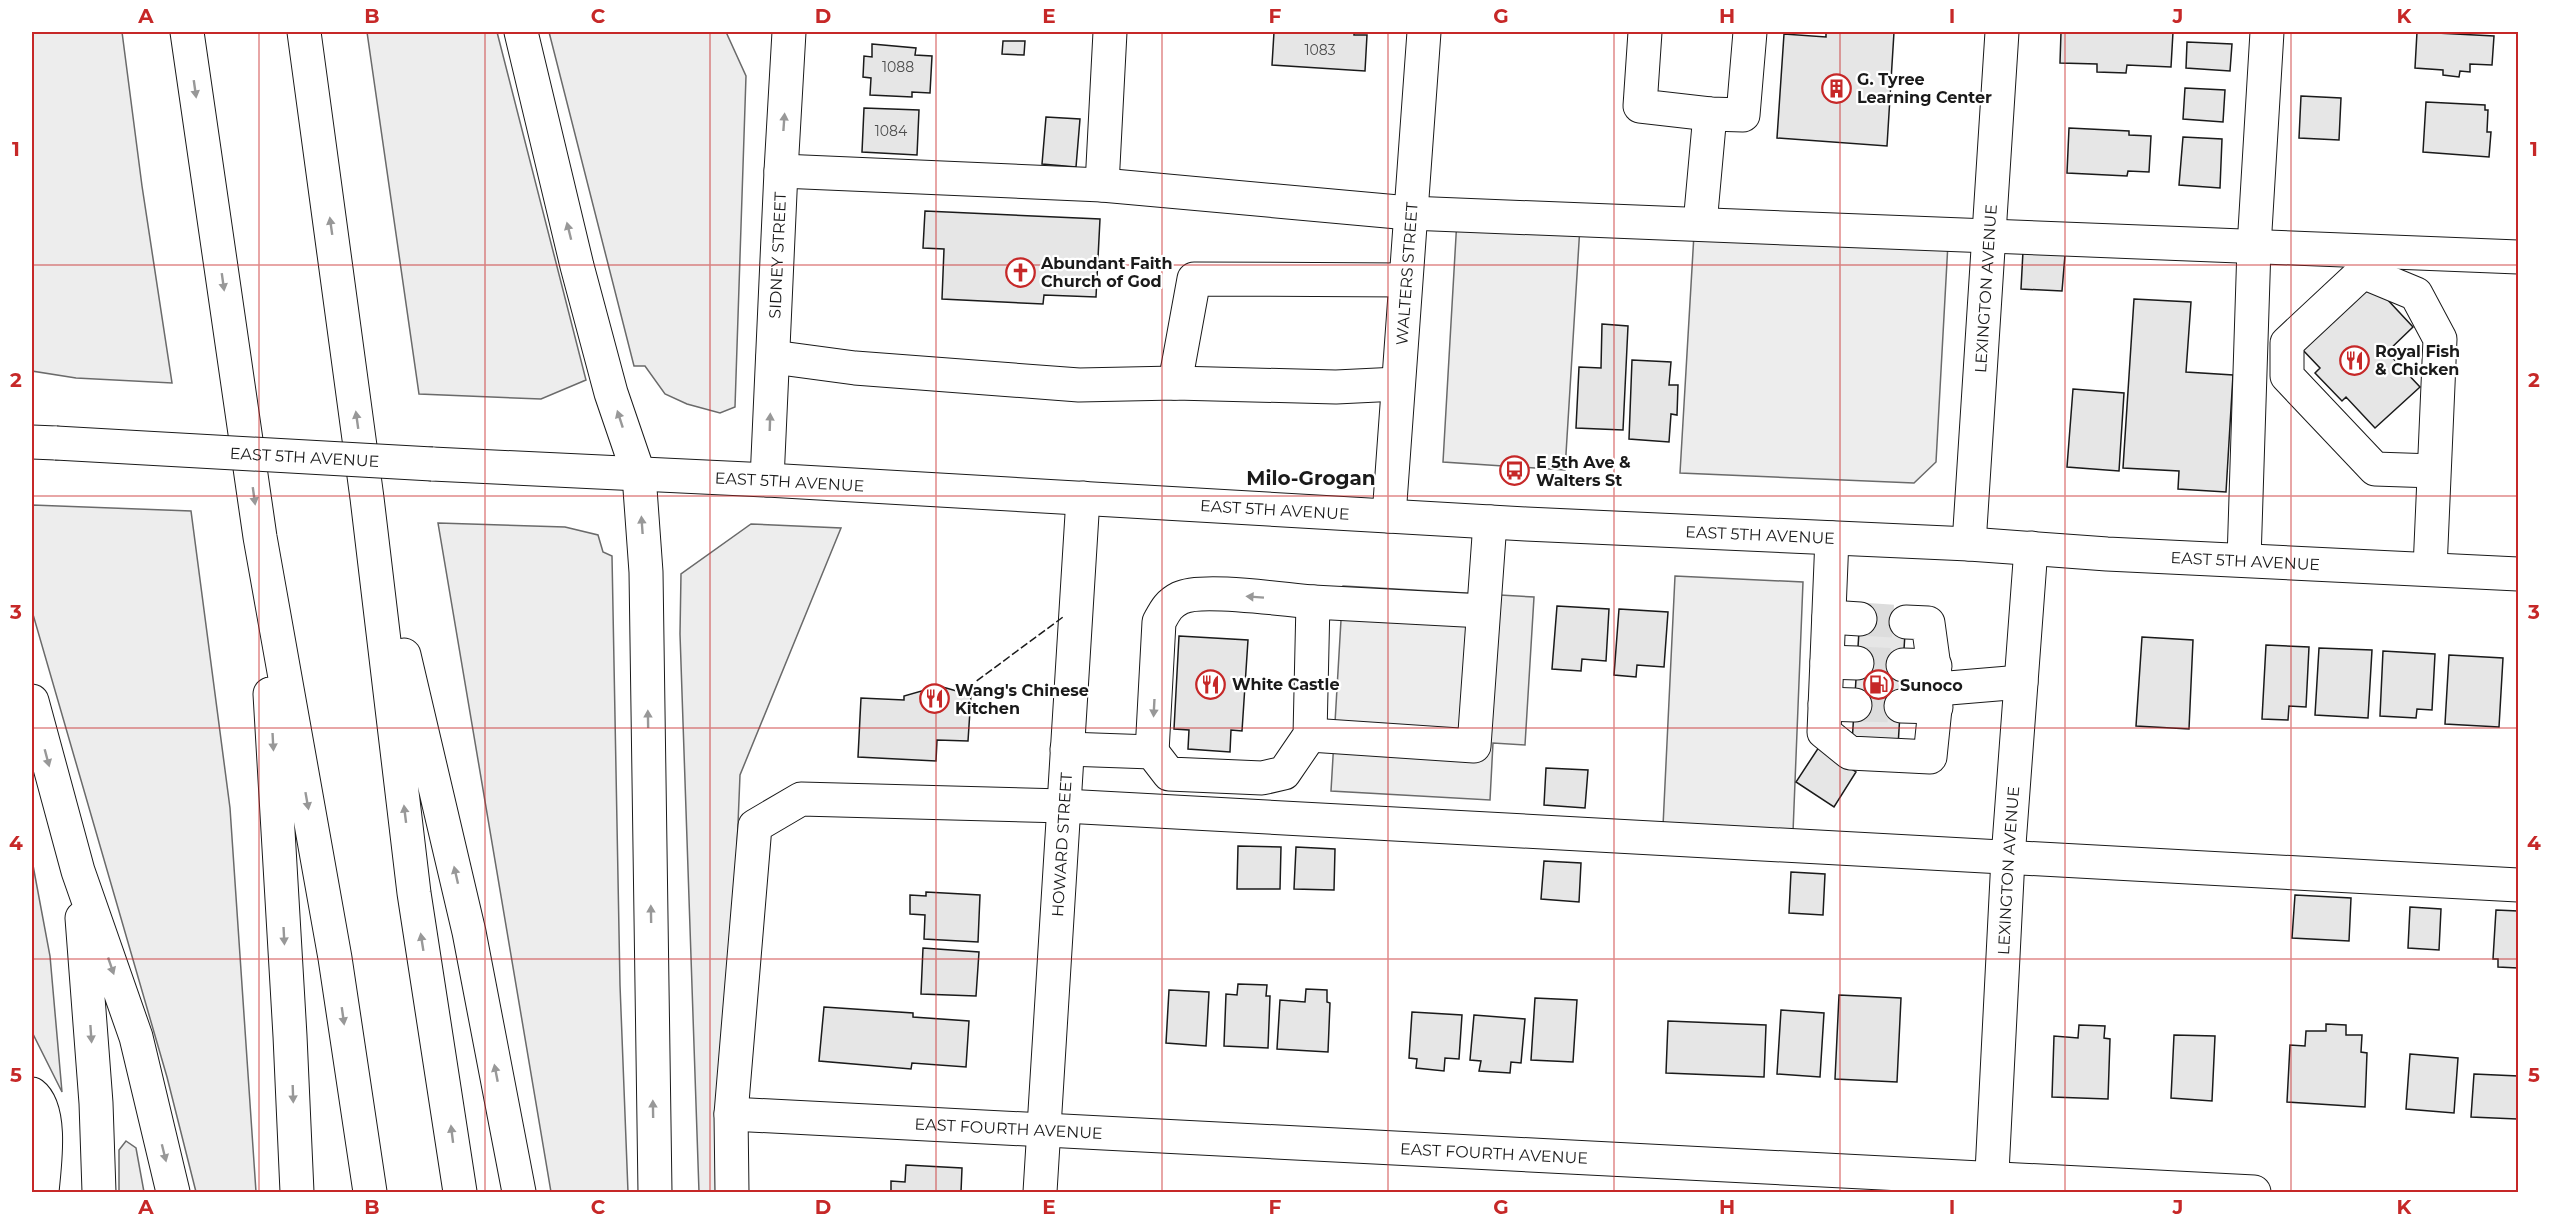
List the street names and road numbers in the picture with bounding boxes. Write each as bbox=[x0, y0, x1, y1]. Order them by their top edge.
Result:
street label: SIDNEY STREET bbox=[765, 191, 790, 319]
street label: WALTERS STREET bbox=[1392, 201, 1422, 346]
street label: LEXINGTON AVENUE bbox=[1971, 204, 2001, 374]
street label: EAST 5TH AVENUE bbox=[229, 444, 380, 471]
street label: EAST 5TH AVENUE bbox=[714, 469, 865, 496]
street label: EAST 5TH AVENUE bbox=[1200, 496, 1350, 524]
street label: EAST 5TH AVENUE bbox=[1685, 522, 1835, 548]
street label: EAST 5TH AVENUE bbox=[2170, 548, 2321, 574]
street label: HOWARD STREET bbox=[1048, 771, 1076, 918]
street label: LEXINGTON AVENUE bbox=[1994, 785, 2023, 955]
street label: EAST FOURTH AVENUE bbox=[914, 1114, 1103, 1143]
street label: EAST FOURTH AVENUE bbox=[1400, 1139, 1588, 1168]

